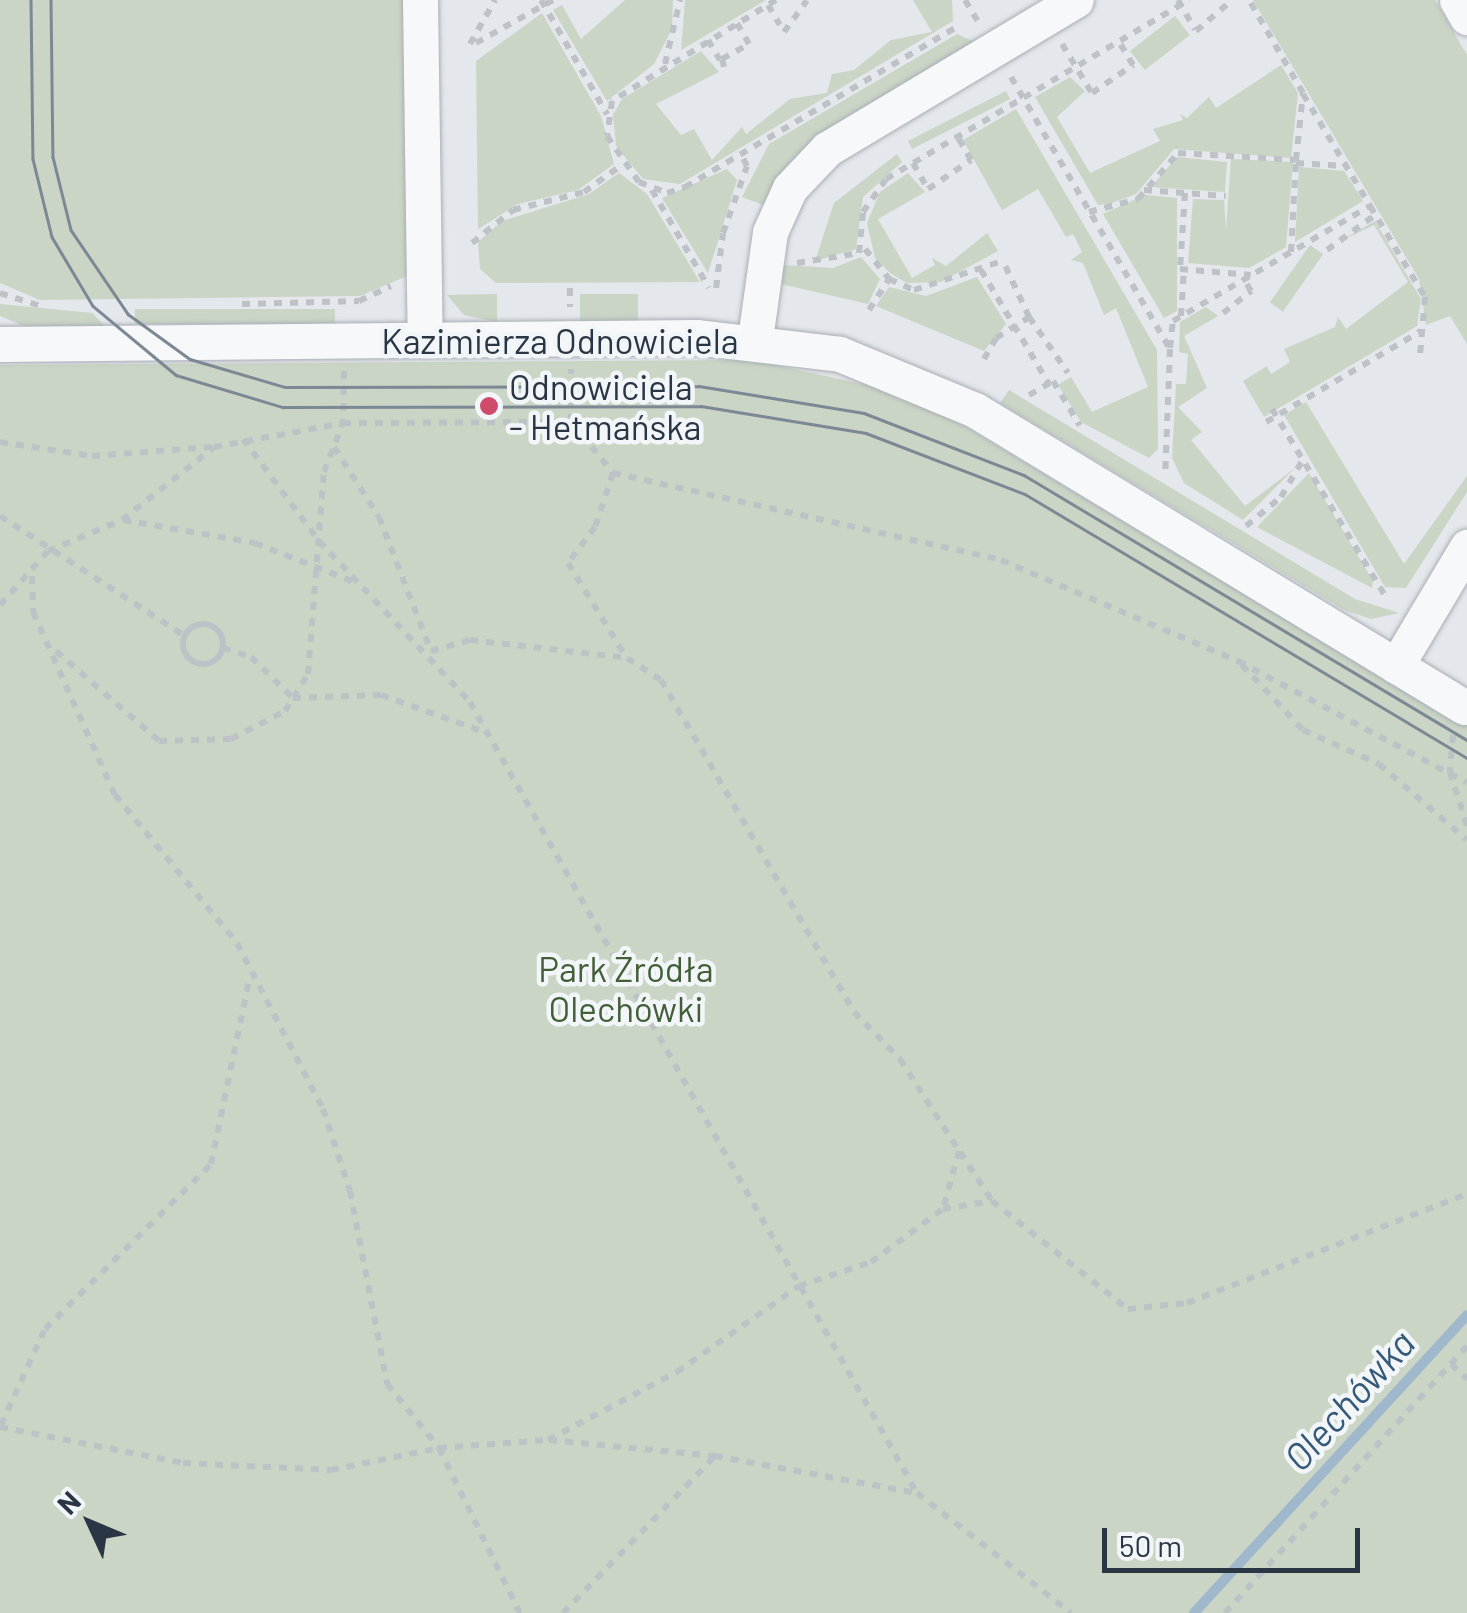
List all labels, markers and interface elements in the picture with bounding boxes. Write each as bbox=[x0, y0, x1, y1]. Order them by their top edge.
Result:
street label: Kazimierza Odnowiciela bbox=[381, 319, 739, 361]
place label: Odnowiciela - Hetmańska bbox=[509, 365, 701, 447]
marker: Odnowiciela - Hetmańska bbox=[478, 395, 500, 417]
park label: Park Źródła Olechówki bbox=[538, 947, 714, 1029]
water label: Olechówka bbox=[1274, 1320, 1424, 1480]
north arrow bbox=[40, 1473, 140, 1573]
text: N bbox=[50, 1484, 87, 1521]
scale bar bbox=[1107, 1508, 1364, 1570]
text: 50 m bbox=[1119, 1527, 1182, 1563]

